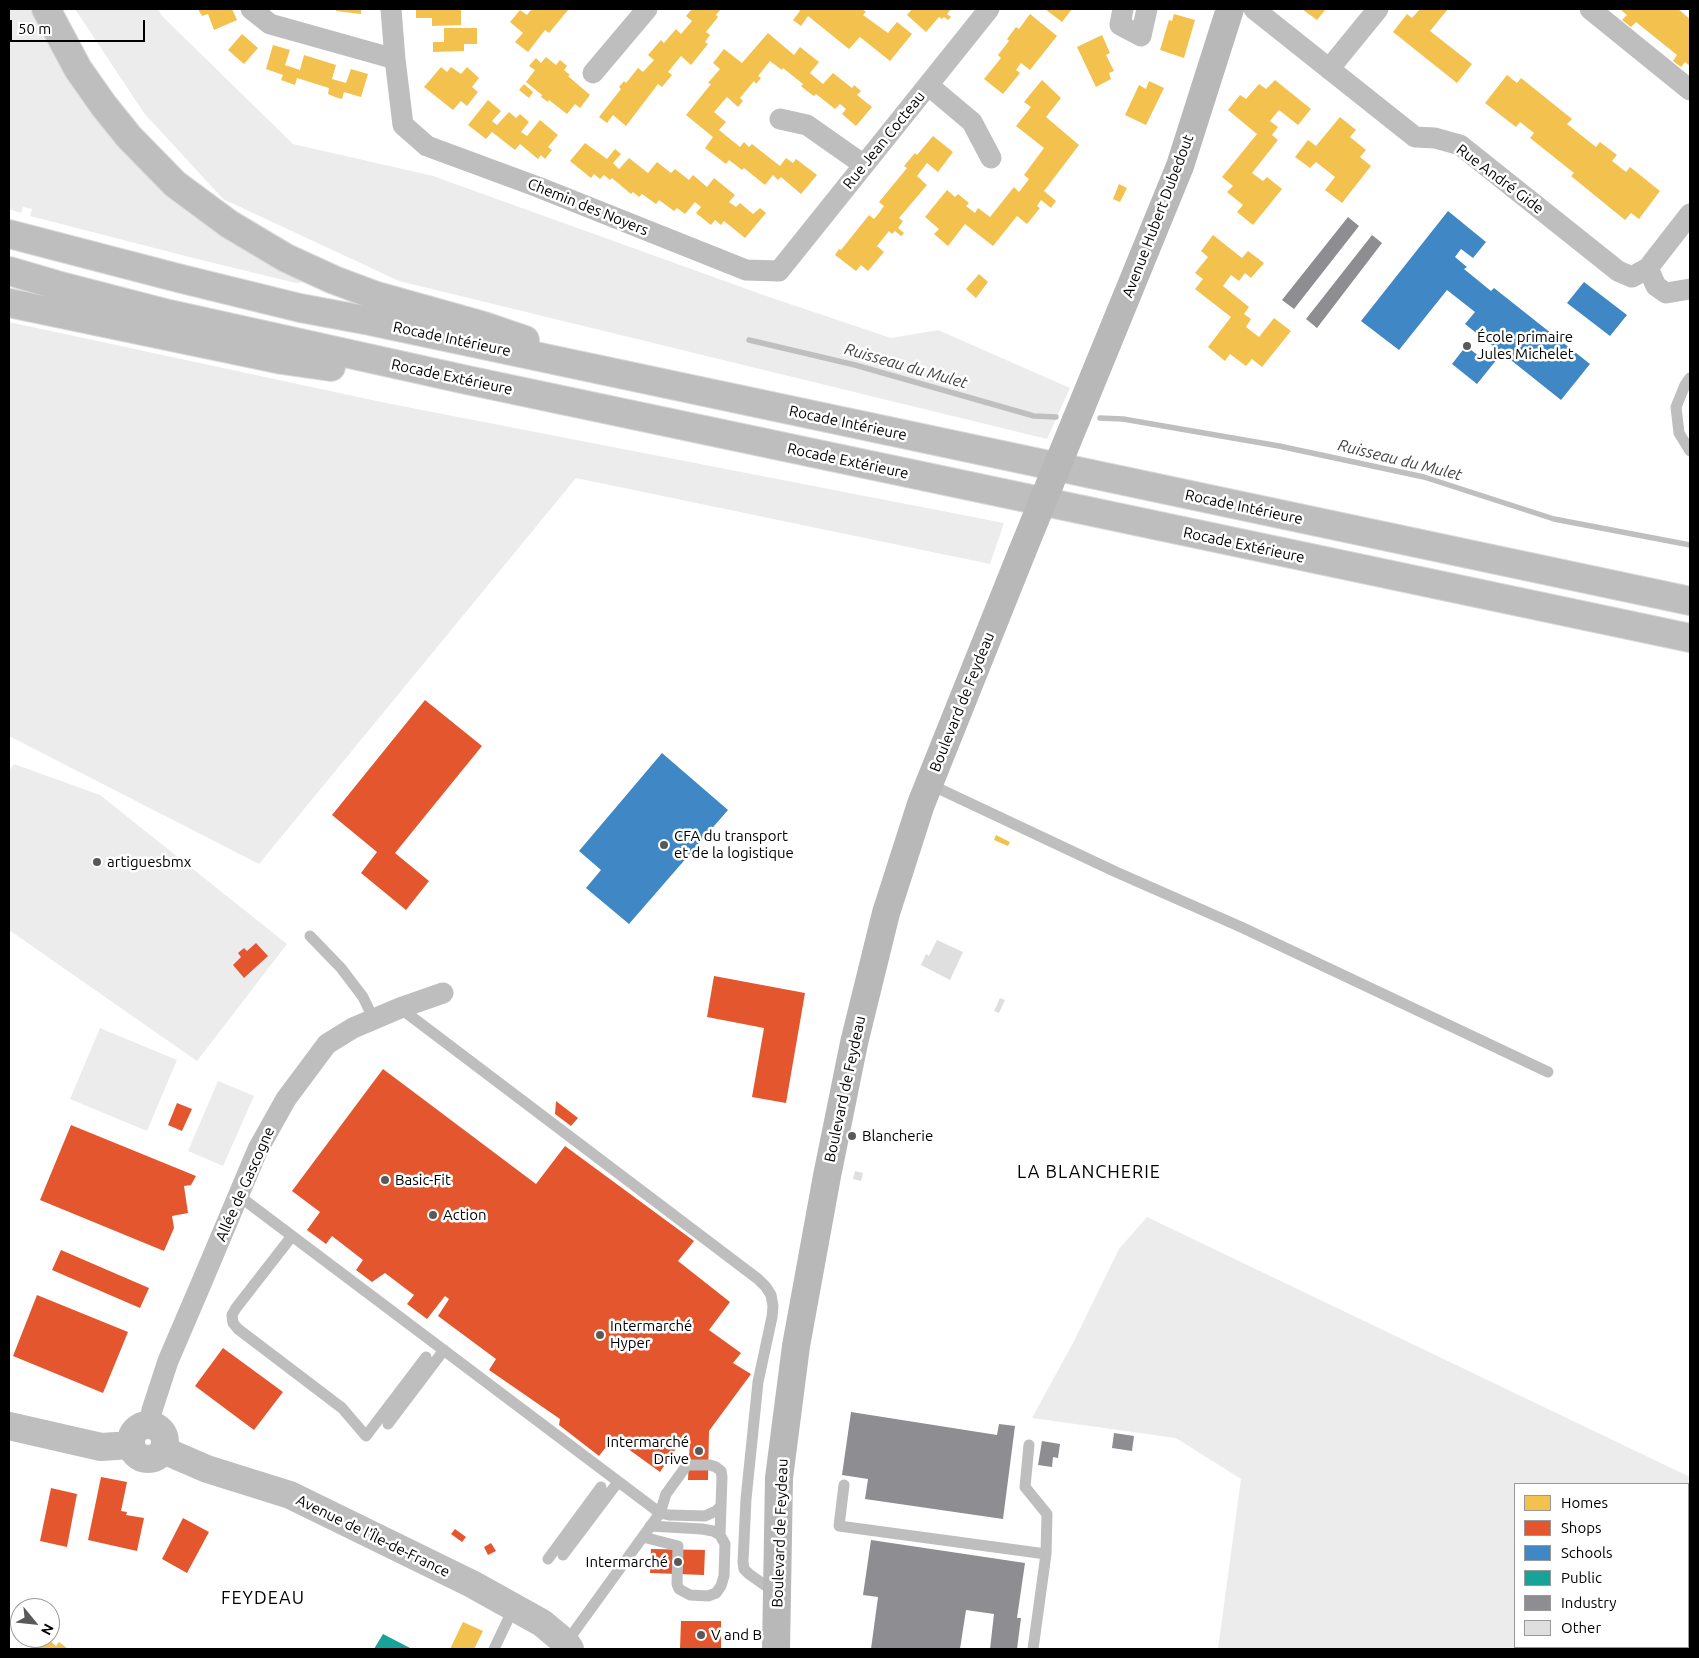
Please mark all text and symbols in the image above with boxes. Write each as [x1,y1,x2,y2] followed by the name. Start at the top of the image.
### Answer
[12,10,148,42] scale bar
[18,20,51,37] text: 50 m
[839,88,929,192] street label: Rue Jean Cocteau
[1119,132,1197,300] street label: Avenue Hubert Dubedout
[1453,140,1547,218] street label: Rue André Gide
[525,175,651,239] street label: Chemin des Noyers
[391,318,513,360] street label: Rocade Intérieure
[1477,328,1574,363] place label: École primaire Jules Michelet
[842,339,970,393] water label: Ruisseau du Mulet
[1461,340,1473,352] marker: École primaire Jules Michelet
[390,355,514,399] street label: Rocade Extérieure
[787,402,909,444] street label: Rocade Intérieure
[1336,435,1464,485] water label: Ruisseau du Mulet
[786,439,910,483] street label: Rocade Extérieure
[1183,486,1305,528] street label: Rocade Intérieure
[1182,523,1306,567] street label: Rocade Extérieure
[926,629,998,775] street label: Boulevard de Feydeau
[674,827,794,862] place label: CFA du transport et de la logistique
[658,839,670,851] marker: CFA du transport et de la logistique
[107,853,191,871] place label: artiguesbmx
[91,856,103,868] marker: artiguesbmx
[821,1014,869,1164] street label: Boulevard de Feydeau
[212,1124,278,1244] street label: Allée de Gascogne
[862,1127,933,1145] place label: Blancherie
[846,1130,858,1142] marker: Blancherie
[1015,1161,1163,1183] district label: LA BLANCHERIE
[395,1171,451,1189] place label: Basic-Fit
[379,1174,391,1186] marker: Basic-Fit
[443,1206,487,1224] place label: Action
[427,1209,439,1221] marker: Action
[610,1317,692,1352] place label: Intermarché Hyper
[594,1329,606,1341] marker: Intermarché Hyper
[607,1433,689,1468] place label: Intermarché Drive
[693,1445,705,1457] marker: Intermarché Drive
[768,1458,792,1608] street label: Boulevard de Feydeau
[1514,1483,1689,1648] legend
[293,1491,453,1581] street label: Avenue de l'Île-de-France
[1561,1494,1608,1511] text: Homes
[1561,1519,1602,1536] text: Shops
[1561,1544,1612,1561] text: Schools
[586,1553,668,1571] place label: Intermarché
[672,1556,684,1568] marker: Intermarché
[1561,1569,1602,1586] text: Public
[220,1587,306,1609] district label: FEYDEAU
[1561,1594,1616,1611] text: Industry
[10,1598,60,1648] north arrow
[1561,1619,1601,1636] text: Other
[38,1621,57,1638] text: N
[711,1626,762,1644] place label: V and B
[695,1629,707,1641] marker: V and B

